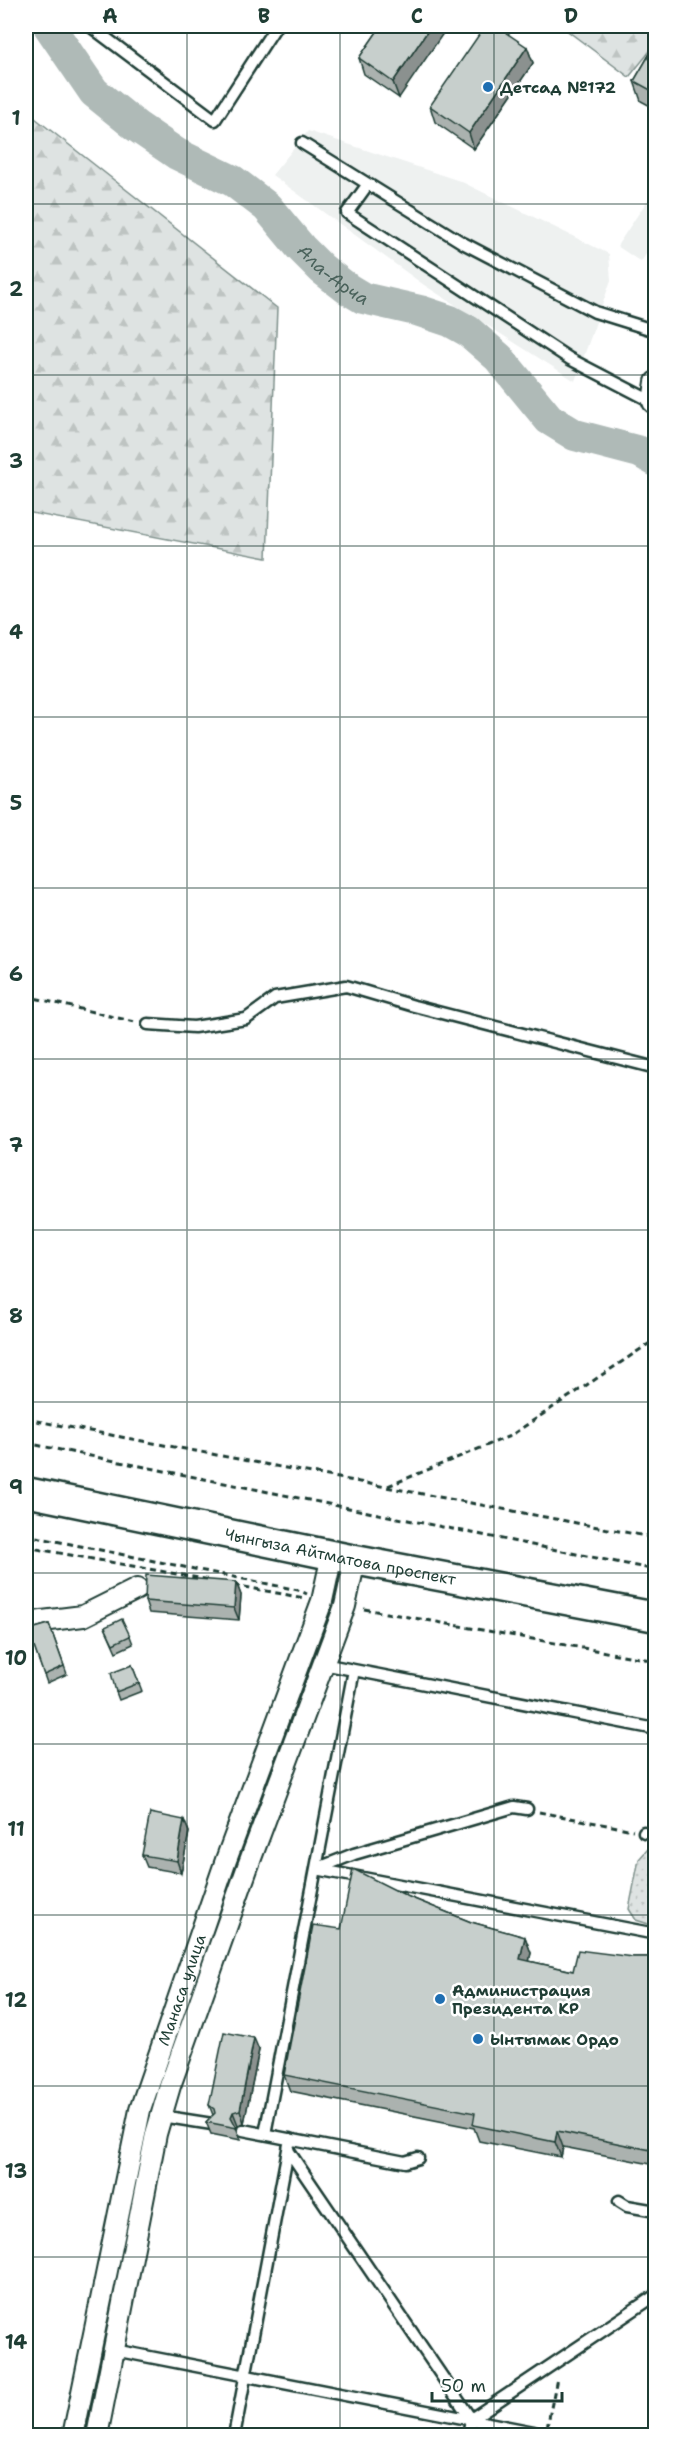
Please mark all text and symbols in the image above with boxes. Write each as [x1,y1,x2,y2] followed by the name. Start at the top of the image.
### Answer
[102,3,118,29] text: A
[258,3,270,29] text: B
[411,3,423,29] text: C
[564,3,578,29] text: D
[500,77,616,98] place label: Детсад №172
[481,80,495,94] marker: Детсад №172
[11,105,21,131] text: 1
[292,239,373,311] water label: Ала-Арча
[9,276,23,302] text: 2
[9,448,23,474] text: 3
[9,619,23,645] text: 4
[10,790,22,816] text: 5
[9,961,23,987] text: 6
[9,1132,23,1158] text: 7
[9,1303,23,1329] text: 8
[9,1474,23,1500] text: 9
[223,1523,459,1590] street label: Чынгыза Айтматова проспект
[5,1645,27,1671] text: 10
[7,1816,25,1842] text: 11
[153,1931,211,2048] street label: Манаса улица
[452,1980,591,2019] place label: Администрация Президента КР
[5,1987,27,2013] text: 12
[433,1992,447,2006] marker: Администрация Президента КР
[490,2029,619,2050] place label: Ынтымак Ордо
[471,2032,485,2046] marker: Ынтымак Ордо
[5,2158,27,2184] text: 13
[5,2329,27,2355] text: 14
[432,2365,562,2403] scale bar
[441,2374,486,2398] text: 50 m

